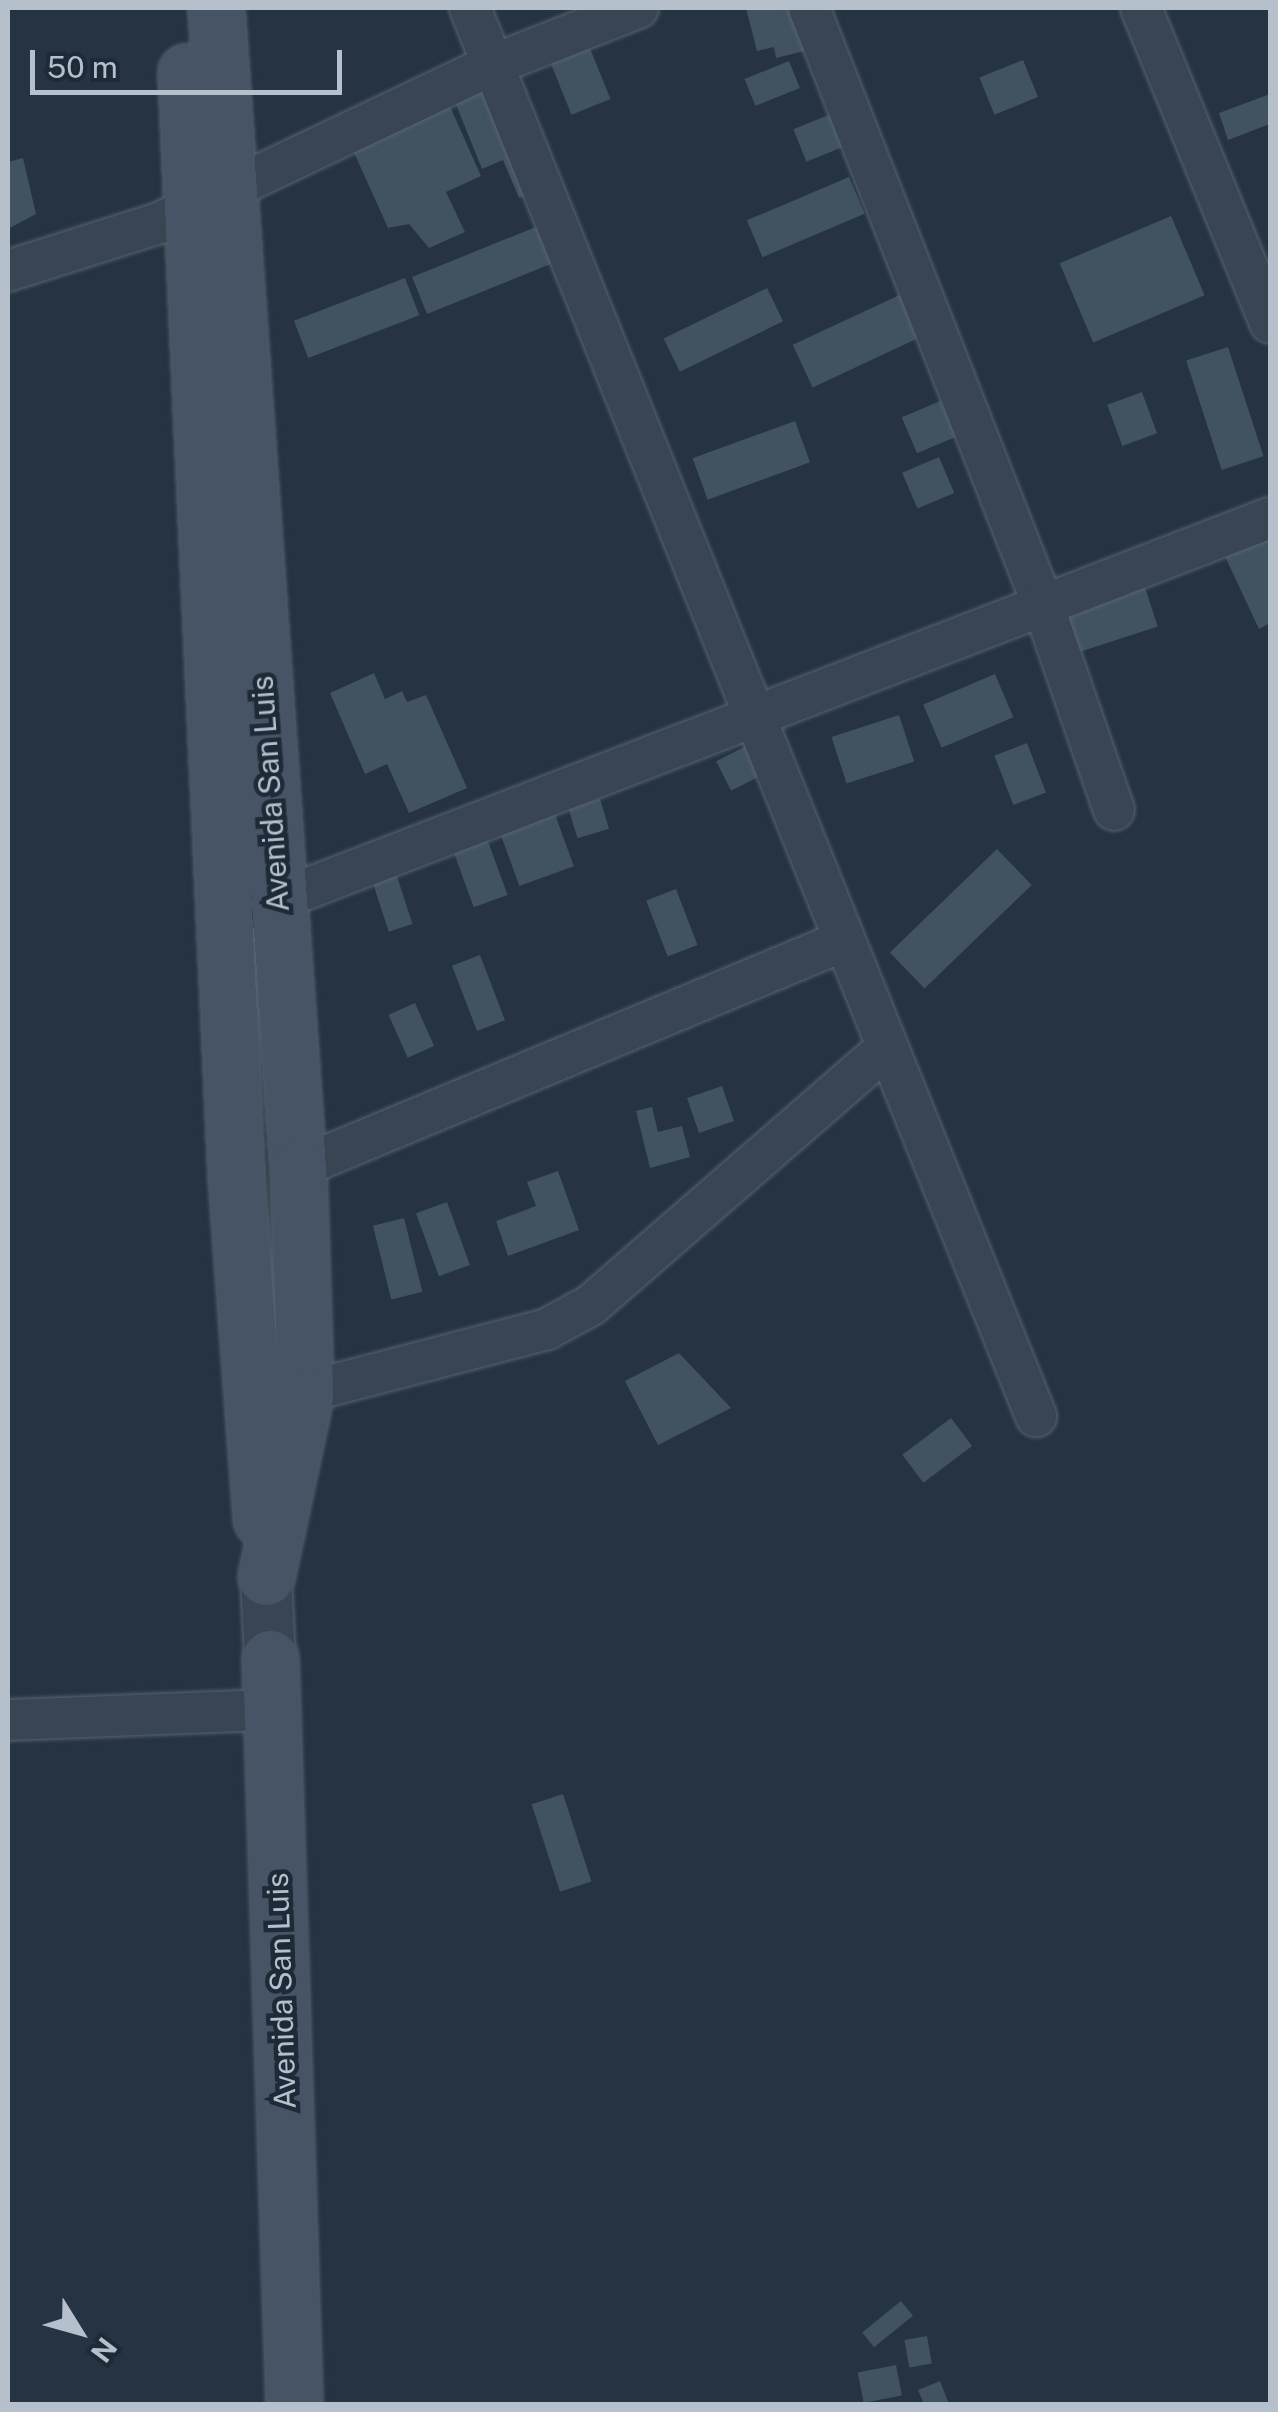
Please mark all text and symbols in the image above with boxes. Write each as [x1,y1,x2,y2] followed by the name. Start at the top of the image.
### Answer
[35,30,348,92] scale bar
[47,49,118,85] text: 50 m
[244,675,296,913] street label: Avenida San Luis
[259,1872,303,2110] street label: Avenida San Luis
[30,2282,130,2382] north arrow
[85,2332,124,2369] text: N

